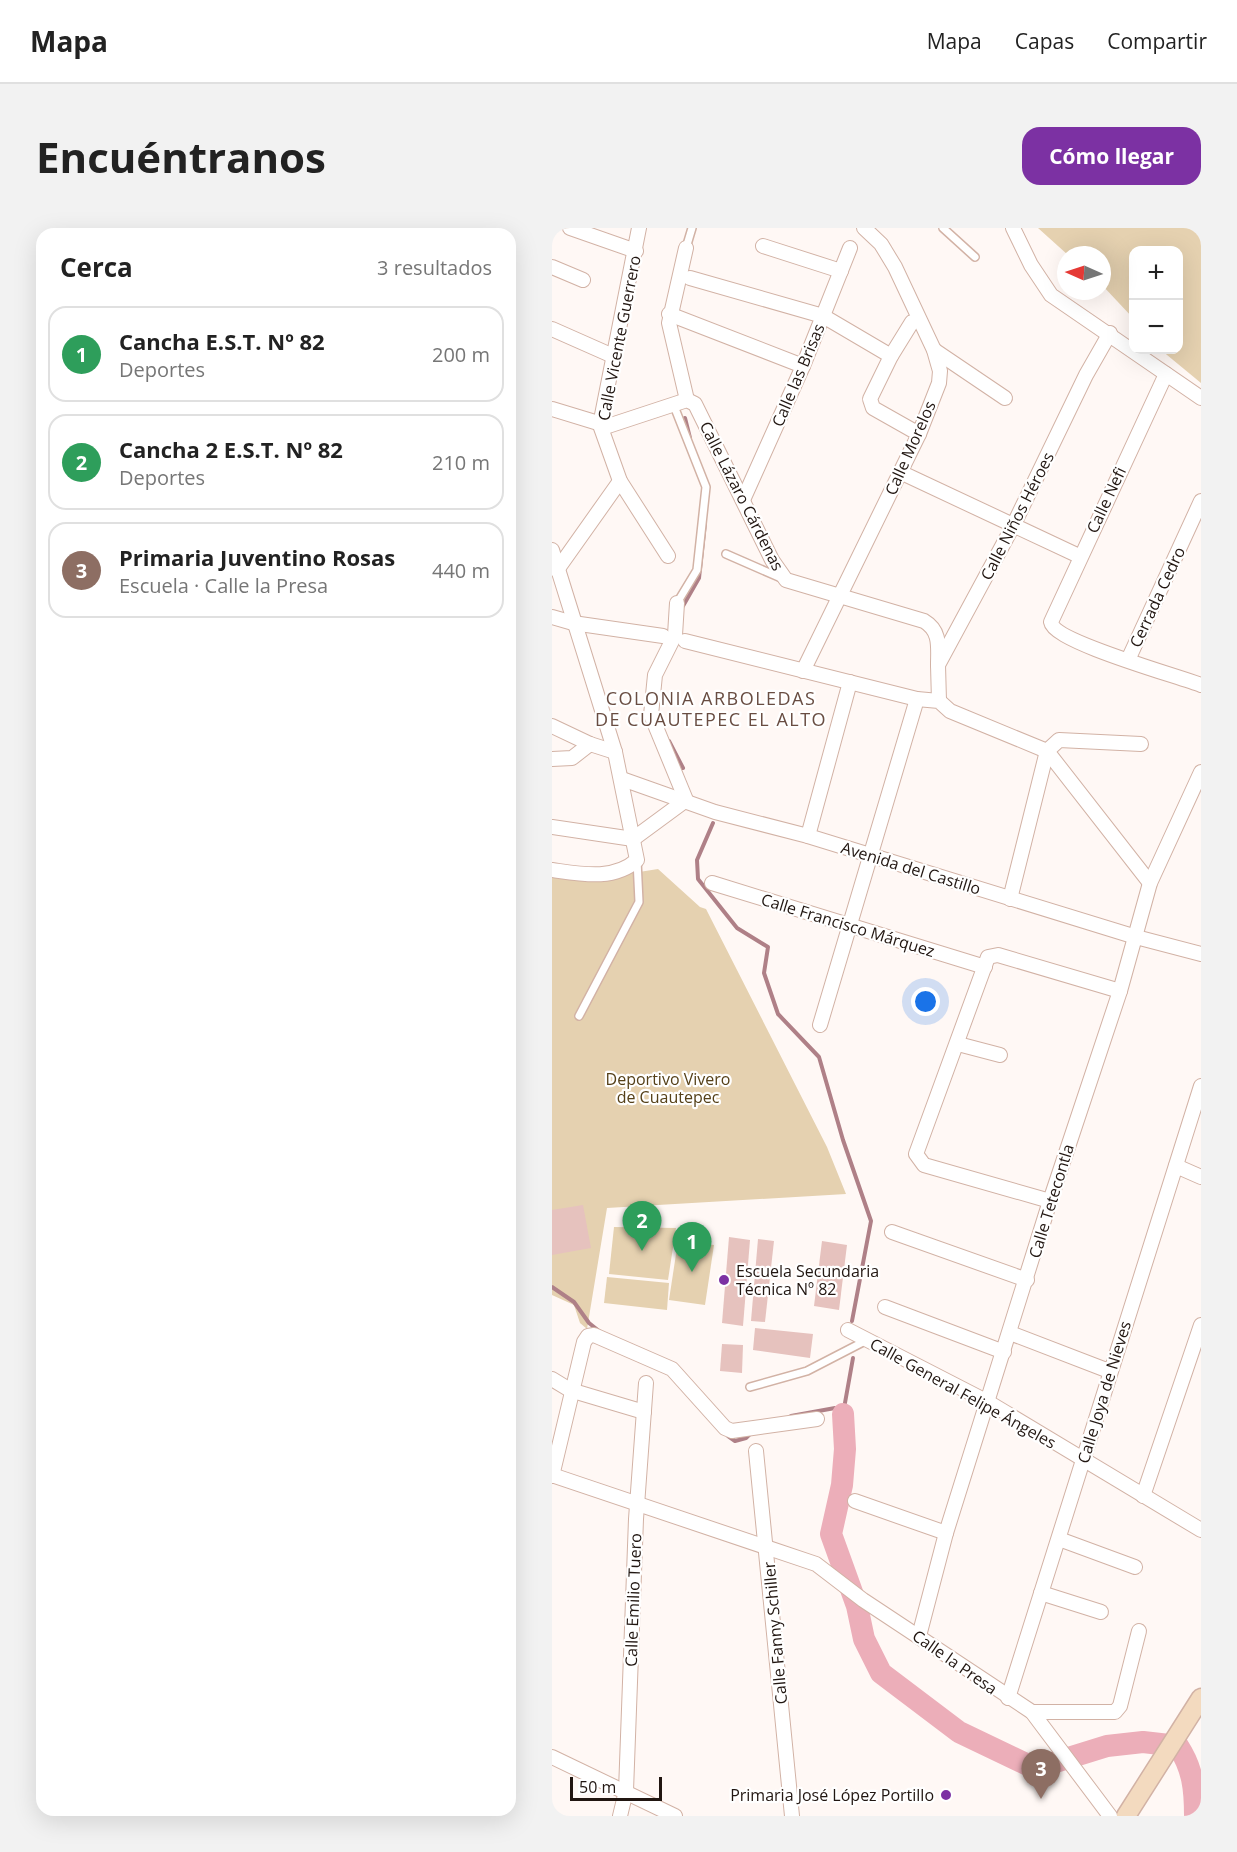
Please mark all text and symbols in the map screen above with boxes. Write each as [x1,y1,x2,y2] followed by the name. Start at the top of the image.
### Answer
[30,22,108,60] text: Mapa
[927,27,982,55] text: Mapa
[1015,27,1074,55] text: Capas
[1107,27,1207,55] text: Compartir
[1022,127,1201,185] button: Cómo llegar
[36,128,326,185] text: Encuéntranos
[1057,246,1111,300] north arrow
[1129,246,1183,354] map controls
[1129,246,1183,300] button: +
[60,249,133,285] text: Cerca
[377,254,492,281] text: 3 resultados
[592,254,646,422] street label: Calle Vicente Guerrero
[1129,300,1183,354] button: −
[766,320,830,430] street label: Calle las Brisas
[119,326,325,356] text: Cancha E.S.T. Nº 82
[76,341,87,368] text: 1
[432,341,490,368] text: 200 m
[119,356,205,383] text: Deportes
[879,397,941,499] street label: Calle Morelos
[695,418,789,574] street label: Calle Lázaro Cárdenas
[119,434,343,464] text: Cancha 2 E.S.T. Nº 82
[975,448,1059,584] street label: Calle Niños Héroes
[76,449,87,476] text: 2
[432,449,490,476] text: 210 m
[1081,463,1131,537] street label: Calle Nefi
[119,464,205,491] text: Deportes
[119,542,395,572] text: Primaria Juventino Rosas
[1124,543,1190,651] street label: Cerrada Cedro
[76,557,87,584] text: 3
[432,557,490,584] text: 440 m
[119,572,328,599] text: Escuela · Calle la Presa
[595,686,827,731] district label: COLONIA ARBOLEDAS DE CUAUTEPEC EL ALTO
[839,836,983,900] street label: Avenida del Castillo
[759,888,937,962] street label: Calle Francisco Márquez
[911,987,940,1016] your location
[606,1068,730,1108] park label: Deportivo Vivero de Cuautepec
[1023,1141,1079,1261] street label: Calle Tetecontla
[622,1202,662,1251] pin: 2
[672,1222,712,1272] pin: 1
[736,1260,879,1300] place label: Escuela Secundaria Técnica Nº 82
[717,1273,731,1287] marker: Escuela Secundaria Técnica Nº 82
[1072,1318,1136,1466] street label: Calle Joya de Nieves
[866,1333,1060,1453] street label: Calle General Felipe Ángeles
[620,1533,646,1667] street label: Calle Emilio Tuero
[758,1560,792,1705] street label: Calle Fanny Schiller
[908,1625,1002,1699] street label: Calle la Presa
[1022,1750,1060,1799] pin: 3
[570,1774,662,1802] scale bar
[579,1776,616,1798] text: 50 m
[730,1784,934,1806] place label: Primaria José López Portillo
[939,1788,953,1802] marker: Primaria José López Portillo

